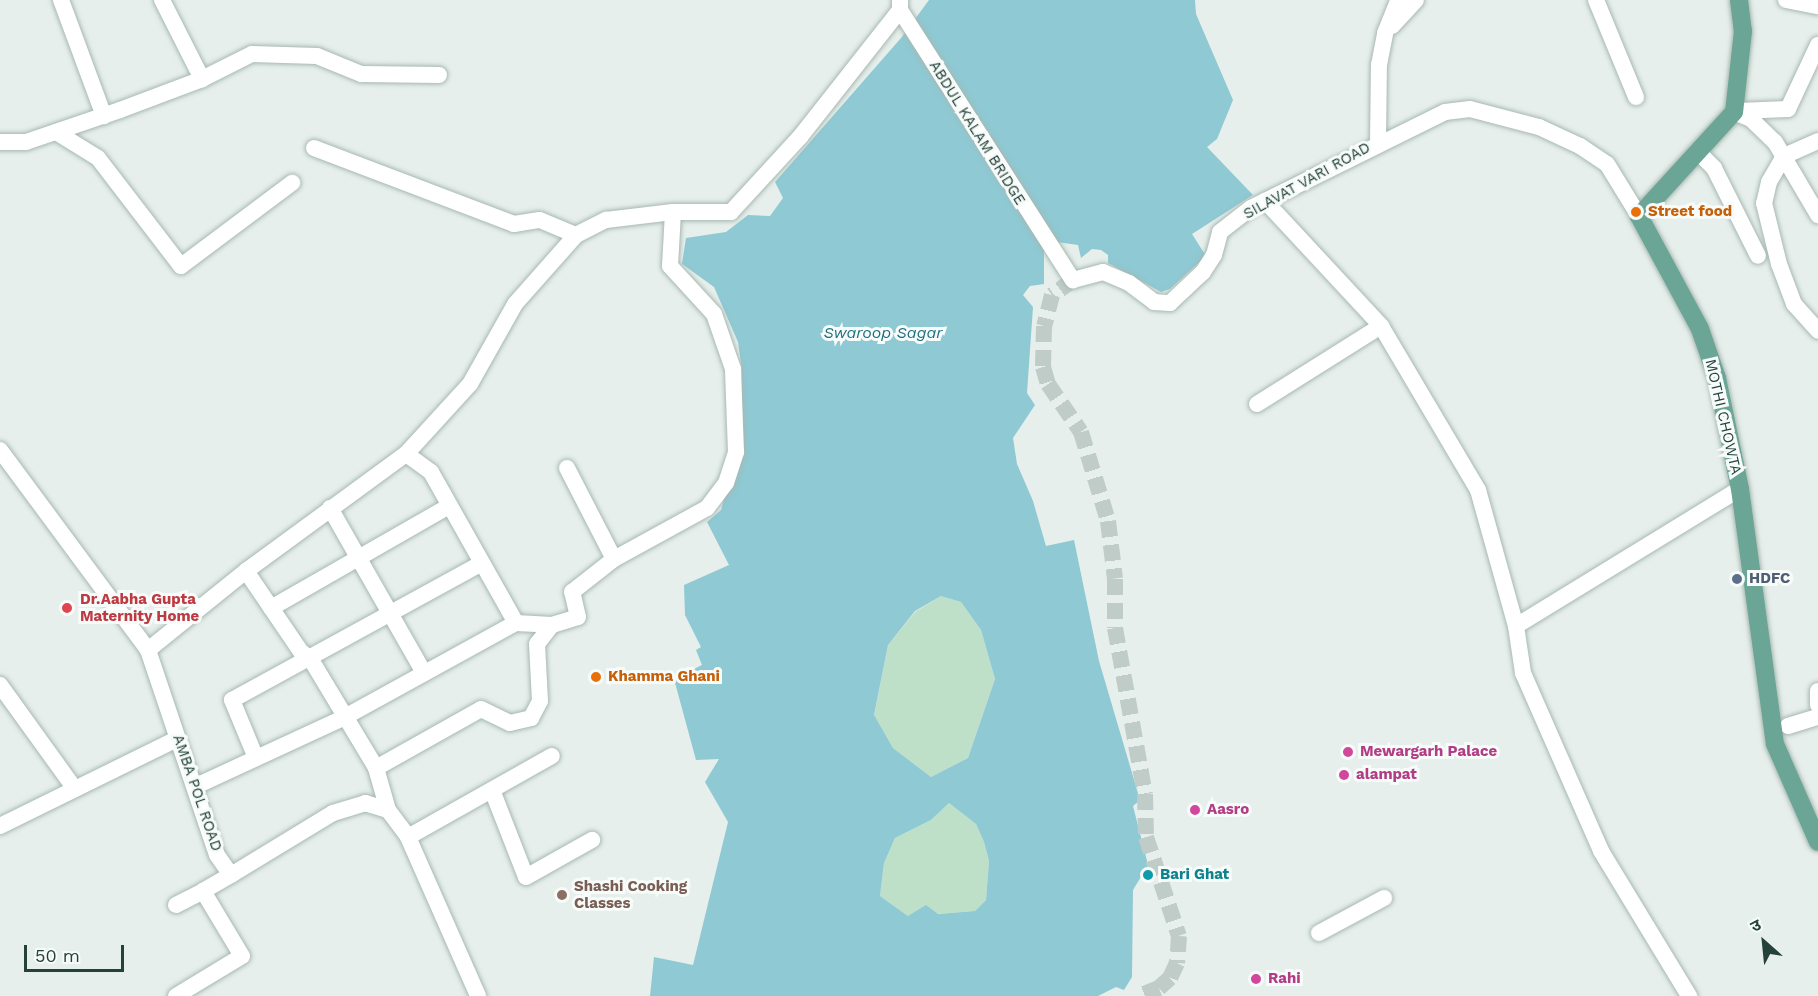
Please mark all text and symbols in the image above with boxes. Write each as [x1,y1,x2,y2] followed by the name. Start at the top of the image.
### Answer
[925,57,1029,209] street label: ABDUL KALAM BRIDGE
[1240,138,1374,224] street label: SILAVAT VARI ROAD
[1648,203,1732,221] place label: Street food
[1629,205,1643,219] marker: Street food
[823,323,943,343] water label: Swaroop Sagar
[1701,358,1745,476] street label: MOTHI CHOWTA
[1749,570,1790,588] place label: HDFC
[1730,572,1744,586] marker: HDFC
[80,590,200,625] place label: Dr.Aabha Gupta Maternity Home
[58,599,76,617] marker: Dr.Aabha Gupta Maternity Home
[608,668,720,686] place label: Khamma Ghani
[589,670,603,684] marker: Khamma Ghani
[168,732,226,854] street label: AMBA POL ROAD
[1360,743,1497,761] place label: Mewargarh Palace
[1341,745,1355,759] marker: Mewargarh Palace
[1356,766,1417,784] place label: alampat
[1337,768,1351,782] marker: alampat
[1207,801,1249,819] place label: Aasro
[1188,803,1202,817] marker: Aasro
[1160,866,1229,884] place label: Bari Ghat
[1141,868,1155,882] marker: Bari Ghat
[574,877,687,912] place label: Shashi Cooking Classes
[555,888,569,902] marker: Shashi Cooking Classes
[1734,912,1794,972] north arrow
[1747,915,1764,936] text: उ
[27,933,128,971] scale bar
[35,945,80,966] text: 50 m
[1268,970,1301,988] place label: Rahi
[1249,972,1263,986] marker: Rahi

